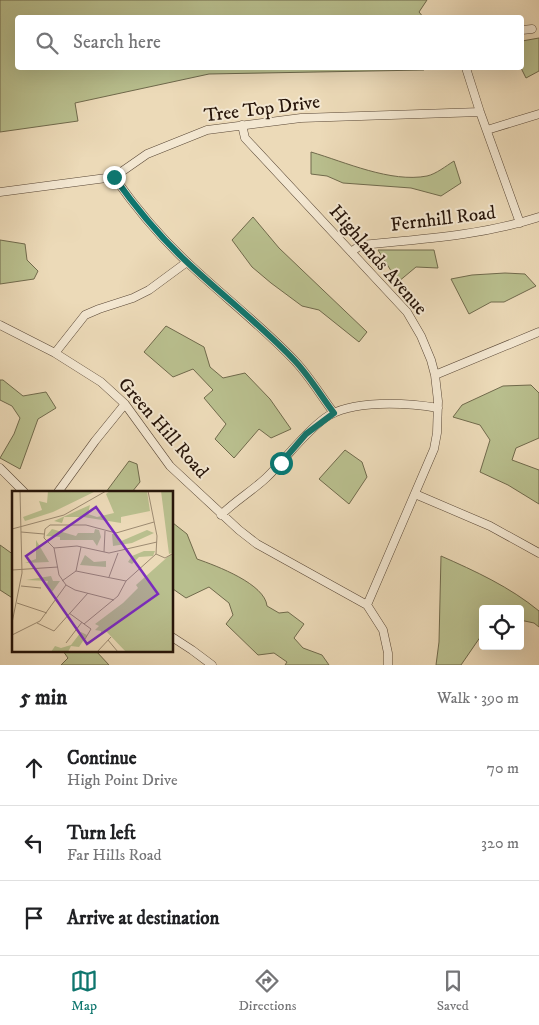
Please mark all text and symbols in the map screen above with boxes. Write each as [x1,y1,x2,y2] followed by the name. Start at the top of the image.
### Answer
[15,15,524,70] search box
[33,29,61,57] icon: search
[73,31,161,54] text: Search here
[203,90,322,128] street label: Tree Top Drive
[103,166,126,189] route end
[324,200,432,320] street label: Highlands Avenue
[389,201,497,237] street label: Fernhill Road
[113,373,213,483] street label: Green Hill Road
[270,452,293,475] route start
[12,491,174,652] inset map
[479,605,524,650] map controls
[479,605,524,650] button: locate
[20,685,67,711] text: 5 min
[437,688,519,708] text: Walk · 390 m
[67,747,137,770] text: Continue
[20,754,48,782] icon: ahead
[487,758,519,778] text: 70 m
[67,770,178,790] text: High Point Drive
[67,822,136,845] text: Turn left
[20,829,48,857] icon: left
[481,833,519,853] text: 320 m
[67,845,162,865] text: Far Hills Road
[20,904,48,932] icon: arrive
[67,907,219,930] text: Arrive at destination
[70,967,98,1015] tab: Map
[238,967,296,1015] tab: Directions
[437,967,469,1015] tab: Saved

